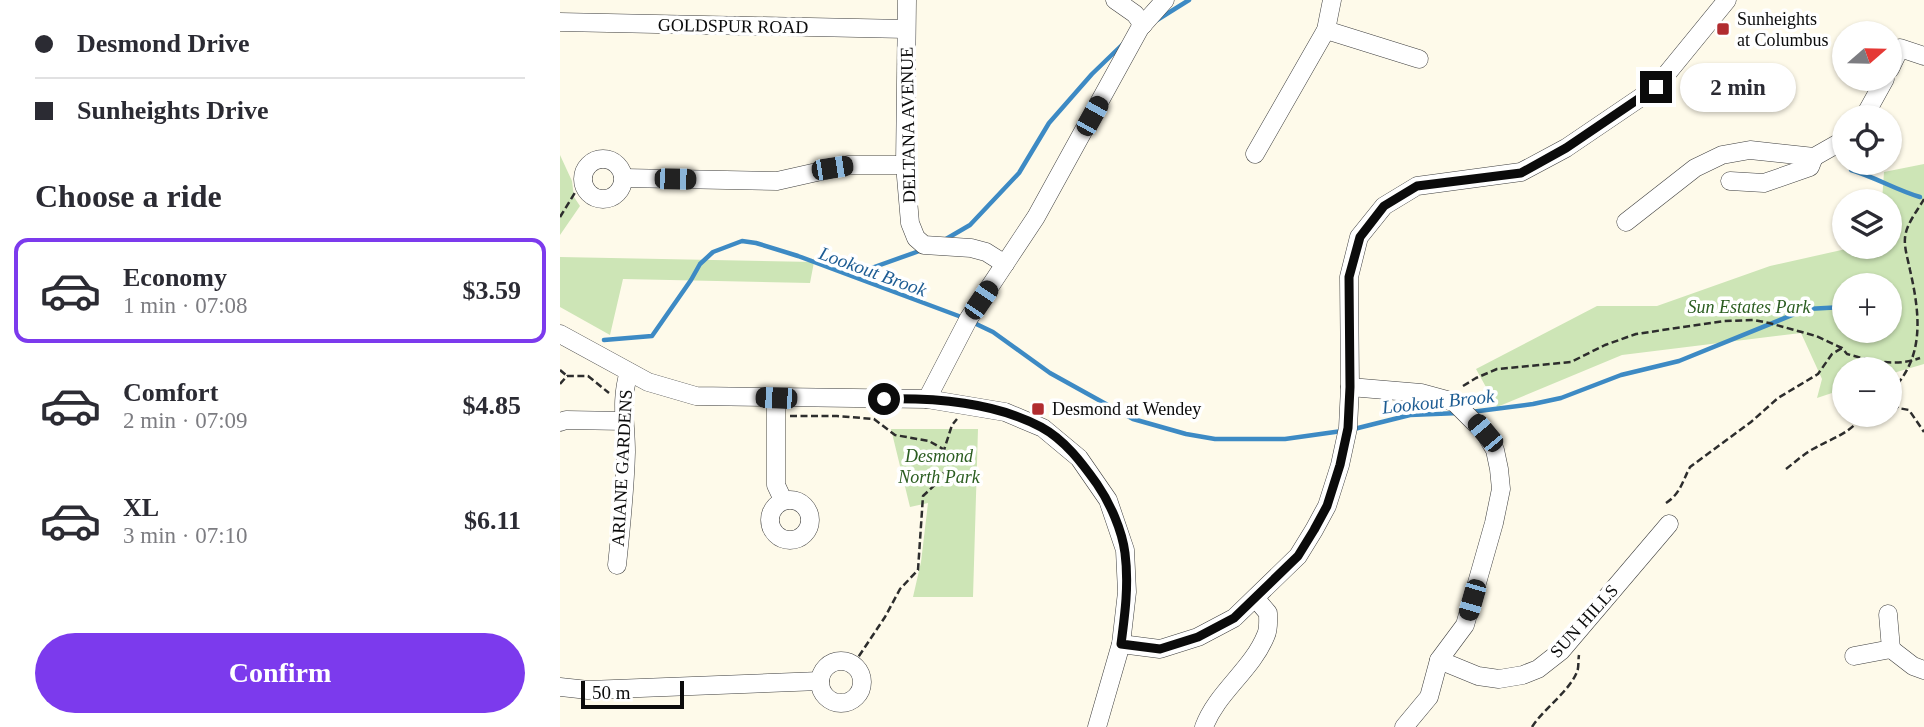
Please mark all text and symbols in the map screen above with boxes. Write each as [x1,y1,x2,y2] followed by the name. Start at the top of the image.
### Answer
[1737,9,1829,50] place label: Sunheights at Columbus
[658,15,808,37] street label: GOLDSPUR ROAD
[1715,21,1731,37] marker: Sunheights at Columbus
[1832,21,1902,91] north arrow
[1832,21,1902,427] map controls
[77,29,250,58] text: Desmond Drive
[897,47,919,203] street label: DELTANA AVENUE
[1680,62,1796,112] callout: 2 min
[1640,71,1672,103] route end
[1710,75,1766,100] text: 2 min
[1073,93,1112,139] car
[77,96,268,125] text: Sunheights Drive
[1832,105,1902,175] button: locate
[810,154,855,182] car
[654,168,697,190] car
[35,178,222,214] text: Choose a ride
[1832,189,1902,259] button: layers
[815,242,930,301] water label: Lookout Brook
[39,259,102,322] icon: car
[123,263,227,292] text: Economy
[1832,273,1902,343] button: +
[463,276,521,305] text: $3.59
[961,277,1002,323] car
[123,293,248,318] text: 1 min · 07:08
[1688,297,1811,317] park label: Sun Estates Park
[1832,357,1902,427] button: −
[39,374,102,437] icon: car
[123,378,218,407] text: Comfort
[868,383,900,415] route start
[1380,385,1496,418] water label: Lookout Brook
[755,387,798,409] car
[608,389,636,547] street label: ARIANE GARDENS
[463,391,521,420] text: $4.85
[1052,399,1201,419] place label: Desmond at Wendey
[1030,401,1046,417] marker: Desmond at Wendey
[123,408,248,433] text: 2 min · 07:09
[1464,410,1507,456] car
[897,446,981,487] park label: Desmond North Park
[39,489,102,552] icon: car
[123,493,159,522] text: XL
[464,506,521,535] text: $6.11
[123,523,248,548] text: 3 min · 07:10
[1457,577,1488,623] car
[1546,580,1622,662] street label: SUN HILLS
[35,633,525,713] button: Confirm
[581,678,684,710] scale bar
[592,682,631,703] text: 50 m

